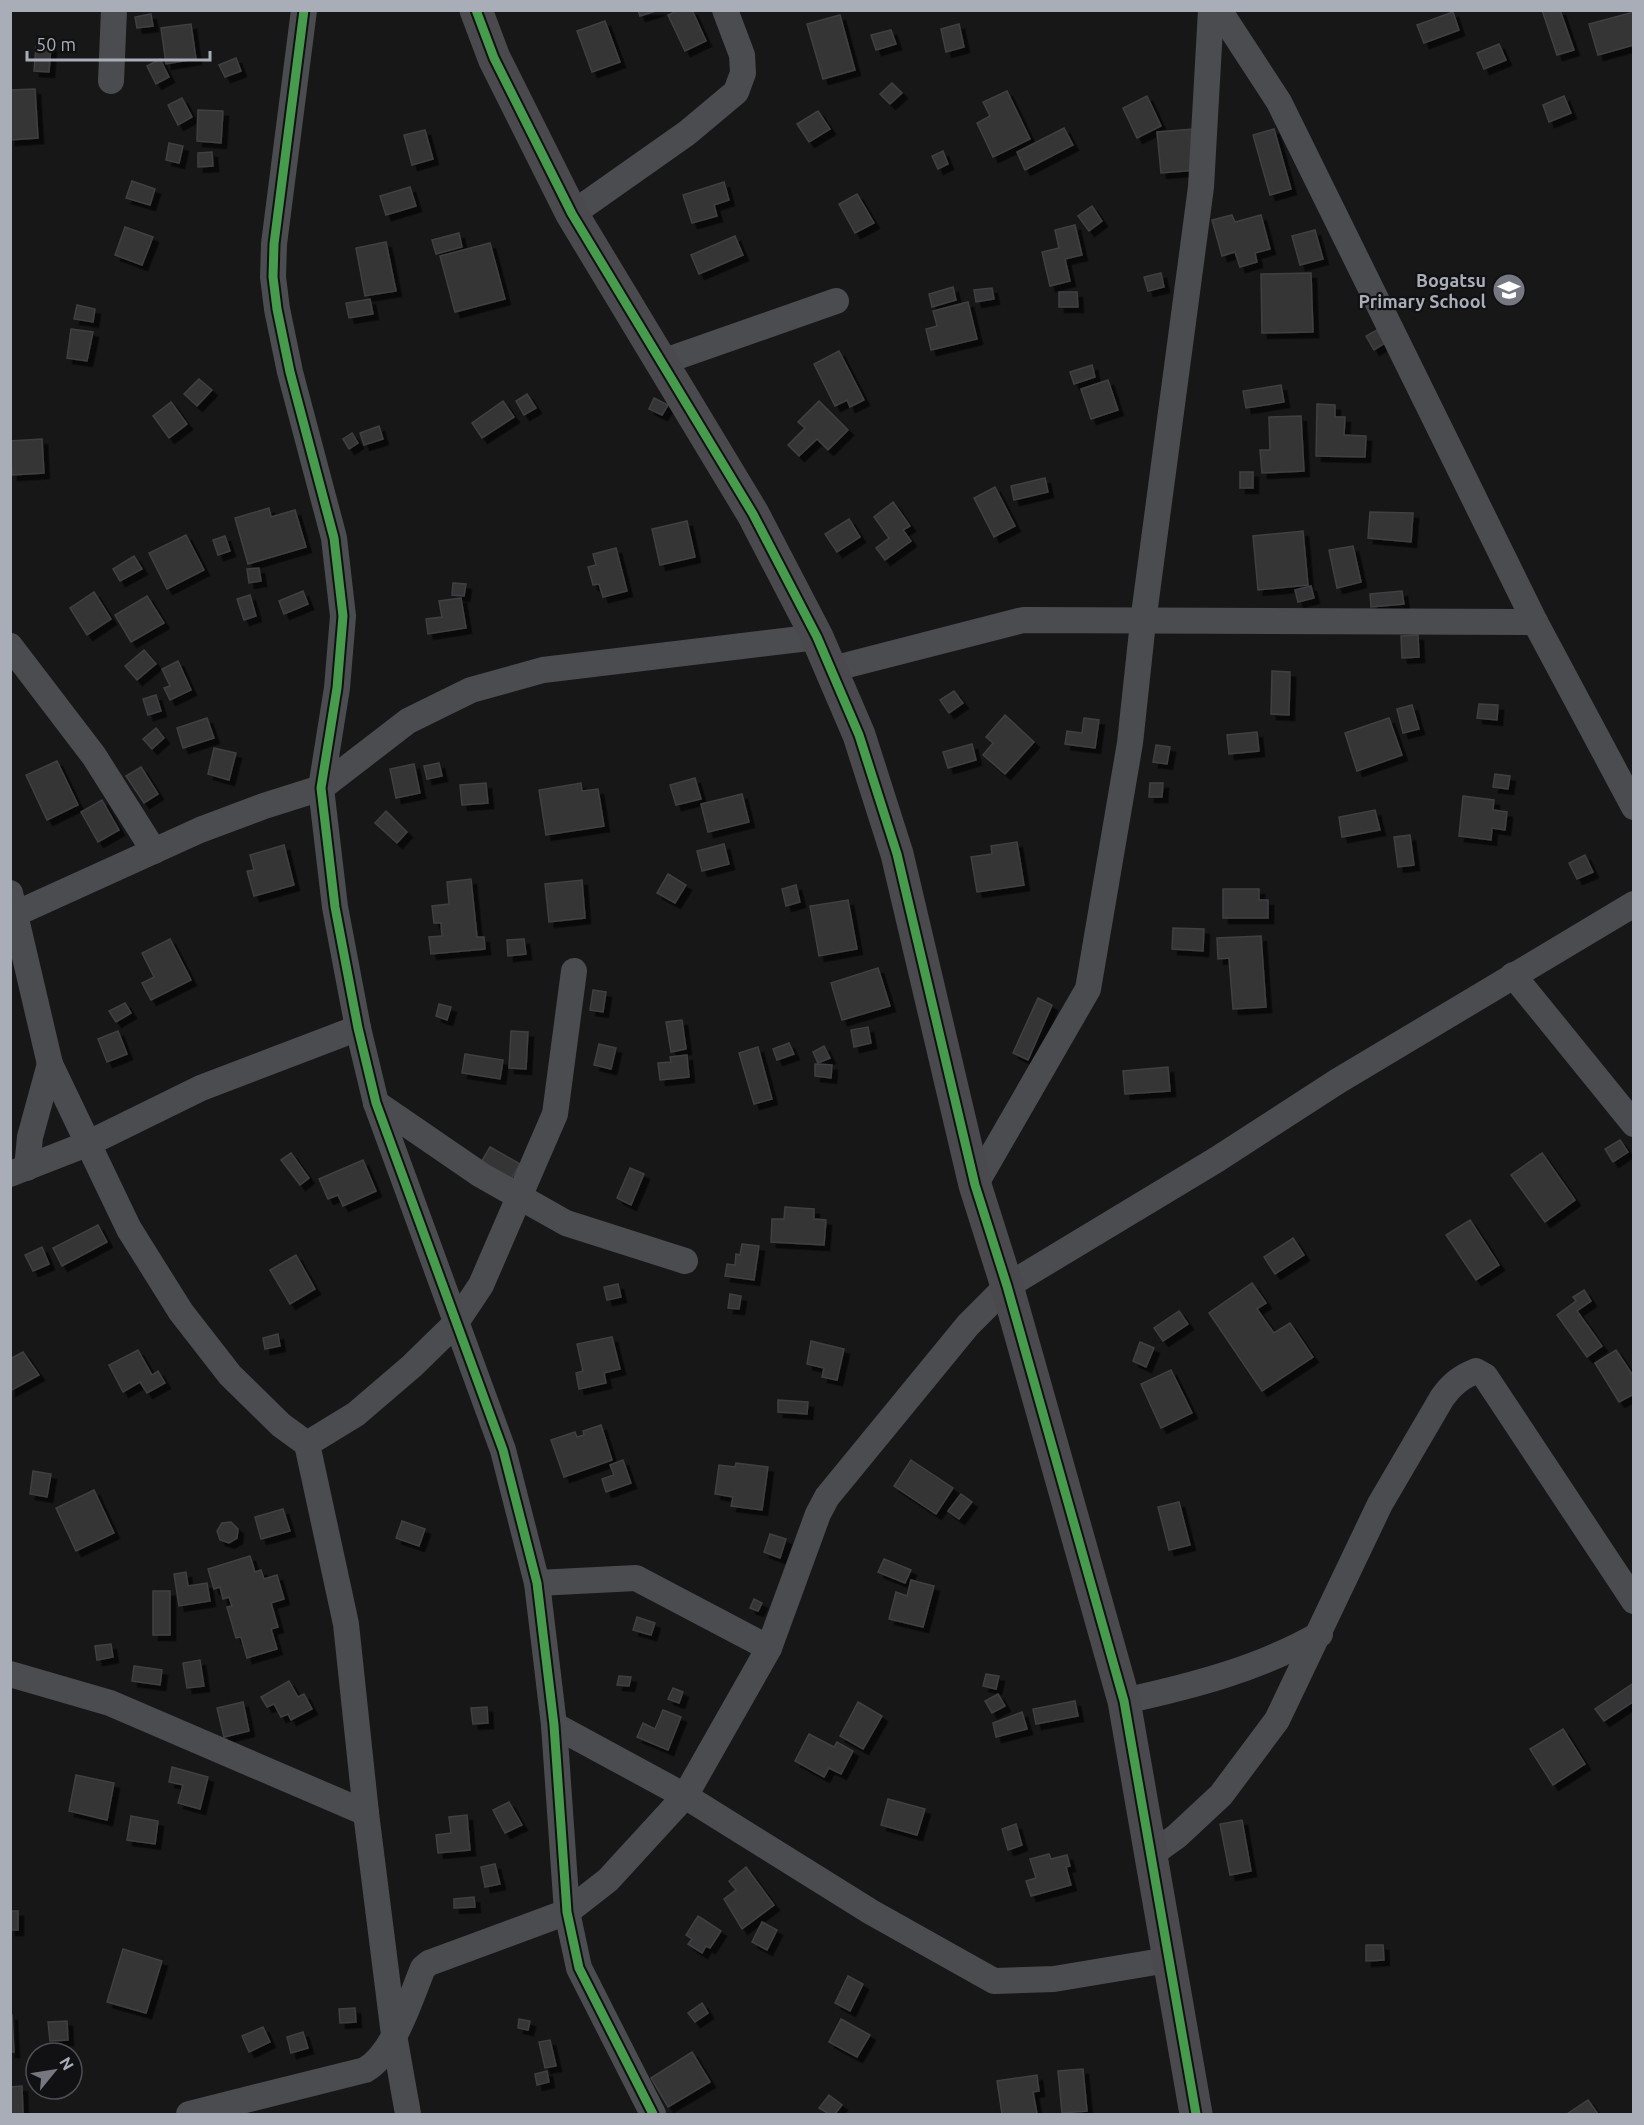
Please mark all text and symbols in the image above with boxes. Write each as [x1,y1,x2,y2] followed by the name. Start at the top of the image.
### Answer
[27,24,210,62] scale bar
[36,34,76,54] text: 50 m
[1358,270,1487,311] place label: Bogatsu Primary School
[1491,272,1527,308] school or university icon: Bogatsu Primary School
[24,2041,84,2101] north arrow
[56,2054,78,2073] text: N

